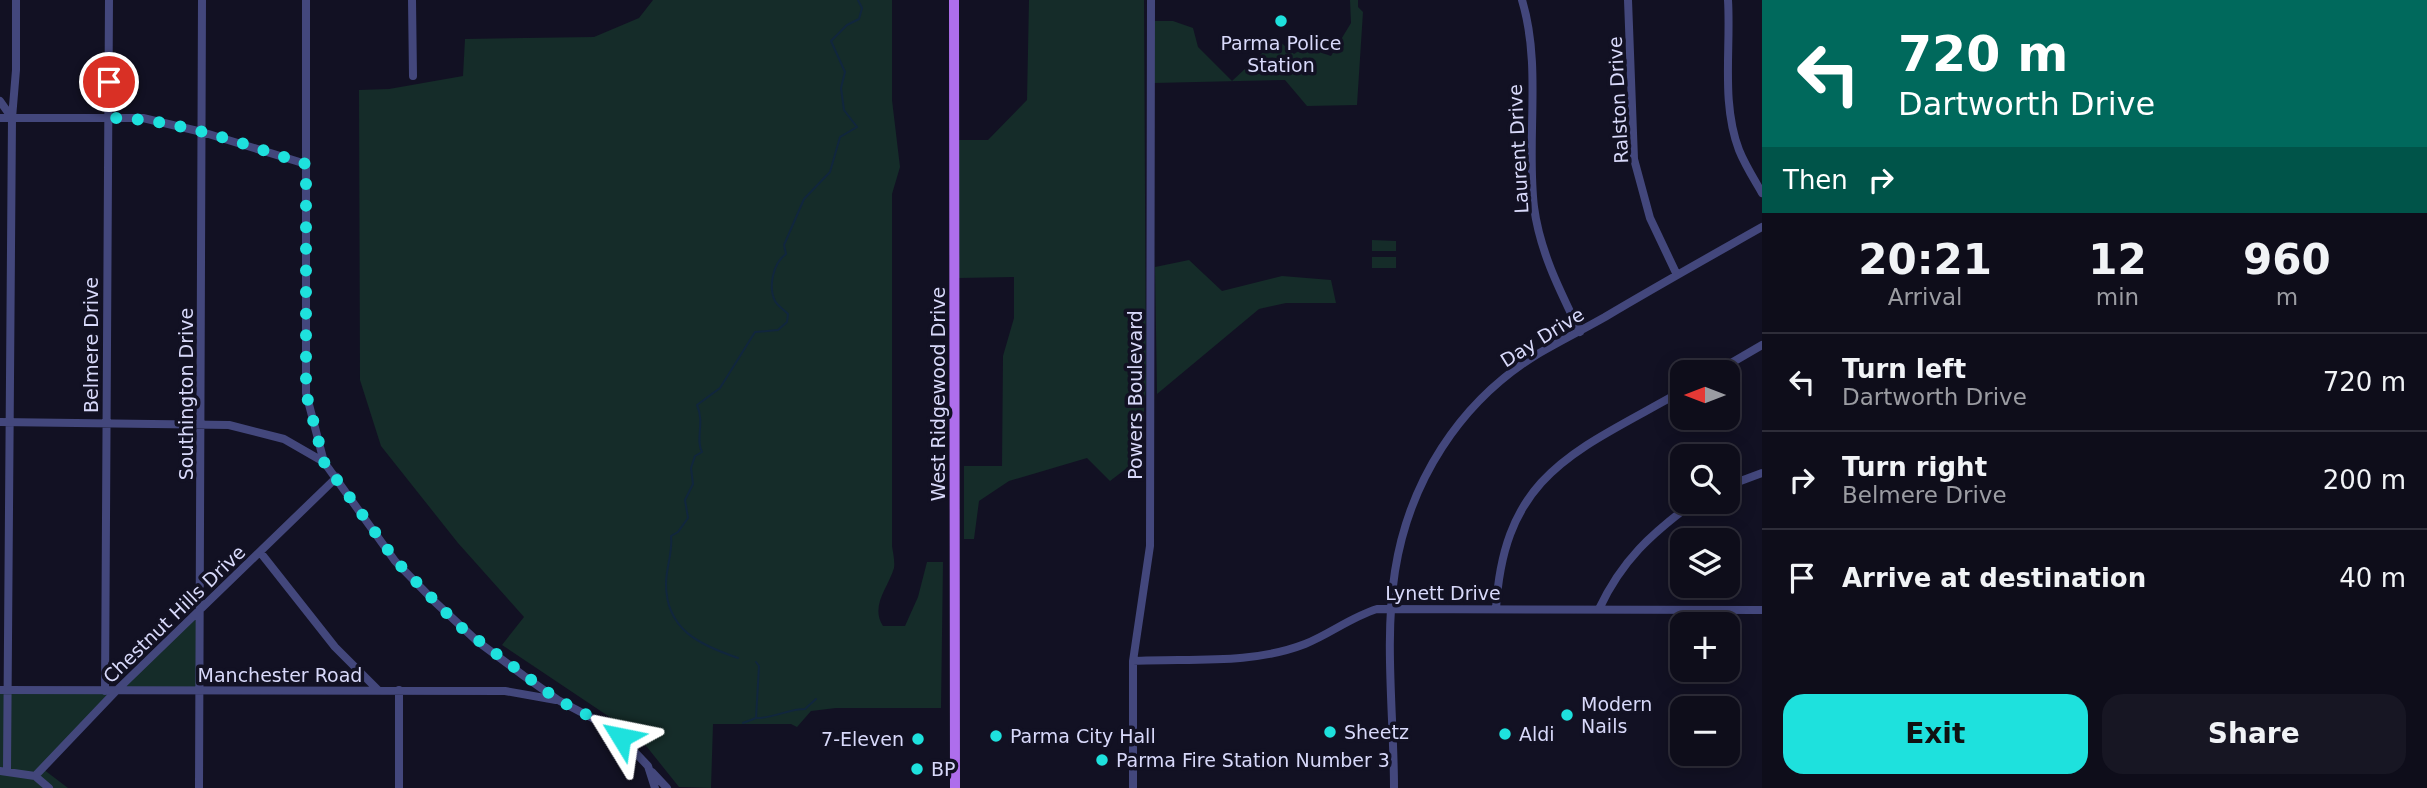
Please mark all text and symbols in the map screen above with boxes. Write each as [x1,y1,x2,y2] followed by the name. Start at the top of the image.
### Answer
[1273,13,1289,29] marker: Parma Police Station
[1898,26,2068,83] text: 720 m
[1783,28,1874,119] icon: left
[1220,32,1342,76] place label: Parma Police Station
[1604,36,1632,164] street label: Ralston Drive
[79,52,139,112] pin
[90,63,128,101] icon: arrive
[1504,84,1532,214] street label: Laurent Drive
[1898,85,2155,123] text: Dartworth Drive
[1862,161,1900,199] icon: right
[1783,165,1848,195] text: Then
[1858,235,1992,284] text: 20:21
[2088,235,2147,284] text: 12
[2243,235,2331,284] text: 960
[80,277,102,413] street label: Belmere Drive
[1888,284,1963,310] text: Arrival
[2096,284,2139,310] text: min
[2276,284,2298,310] text: m
[927,287,949,501] street label: West Ridgewood Drive
[1496,303,1588,371] street label: Day Drive
[175,308,197,480] street label: Southington Drive
[1124,310,1146,480] street label: Powers Boulevard
[1842,354,1966,384] text: Turn left
[1670,360,1740,430] north arrow
[1670,360,1740,766] map controls
[1783,363,1821,401] icon: left
[2323,367,2406,397] text: 720 m
[1842,384,2027,410] text: Dartworth Drive
[1670,444,1740,514] button: search
[1842,452,1987,482] text: Turn right
[1783,461,1821,499] icon: right
[2323,465,2406,495] text: 200 m
[1842,482,2007,508] text: Belmere Drive
[1670,528,1740,598] button: layers
[99,541,249,687] street label: Chestnut Hills Drive
[1783,559,1821,597] icon: arrive
[1842,563,2146,593] text: Arrive at destination
[2339,563,2406,593] text: 40 m
[1385,582,1501,604] street label: Lynett Drive
[1670,612,1740,682] button: +
[198,664,362,686] street label: Manchester Road
[1581,693,1652,737] place label: Modern Nails
[1783,694,2088,774] button: Exit
[2102,694,2406,774] button: Share
[1670,696,1740,766] button: −
[584,700,658,774] position arrow
[1559,707,1575,723] marker: Modern Nails
[1344,721,1409,743] place label: Sheetz
[1519,723,1555,745] place label: Aldi
[1322,724,1338,740] marker: Sheetz
[1010,725,1156,747] place label: Parma City Hall
[1497,726,1513,742] marker: Aldi
[821,728,904,750] place label: 7-Eleven
[988,728,1004,744] marker: Parma City Hall
[910,731,926,747] marker: 7-Eleven
[1116,749,1390,771] place label: Parma Fire Station Number 3
[1094,752,1110,768] marker: Parma Fire Station Number 3
[931,758,956,780] place label: BP
[909,761,925,777] marker: BP

